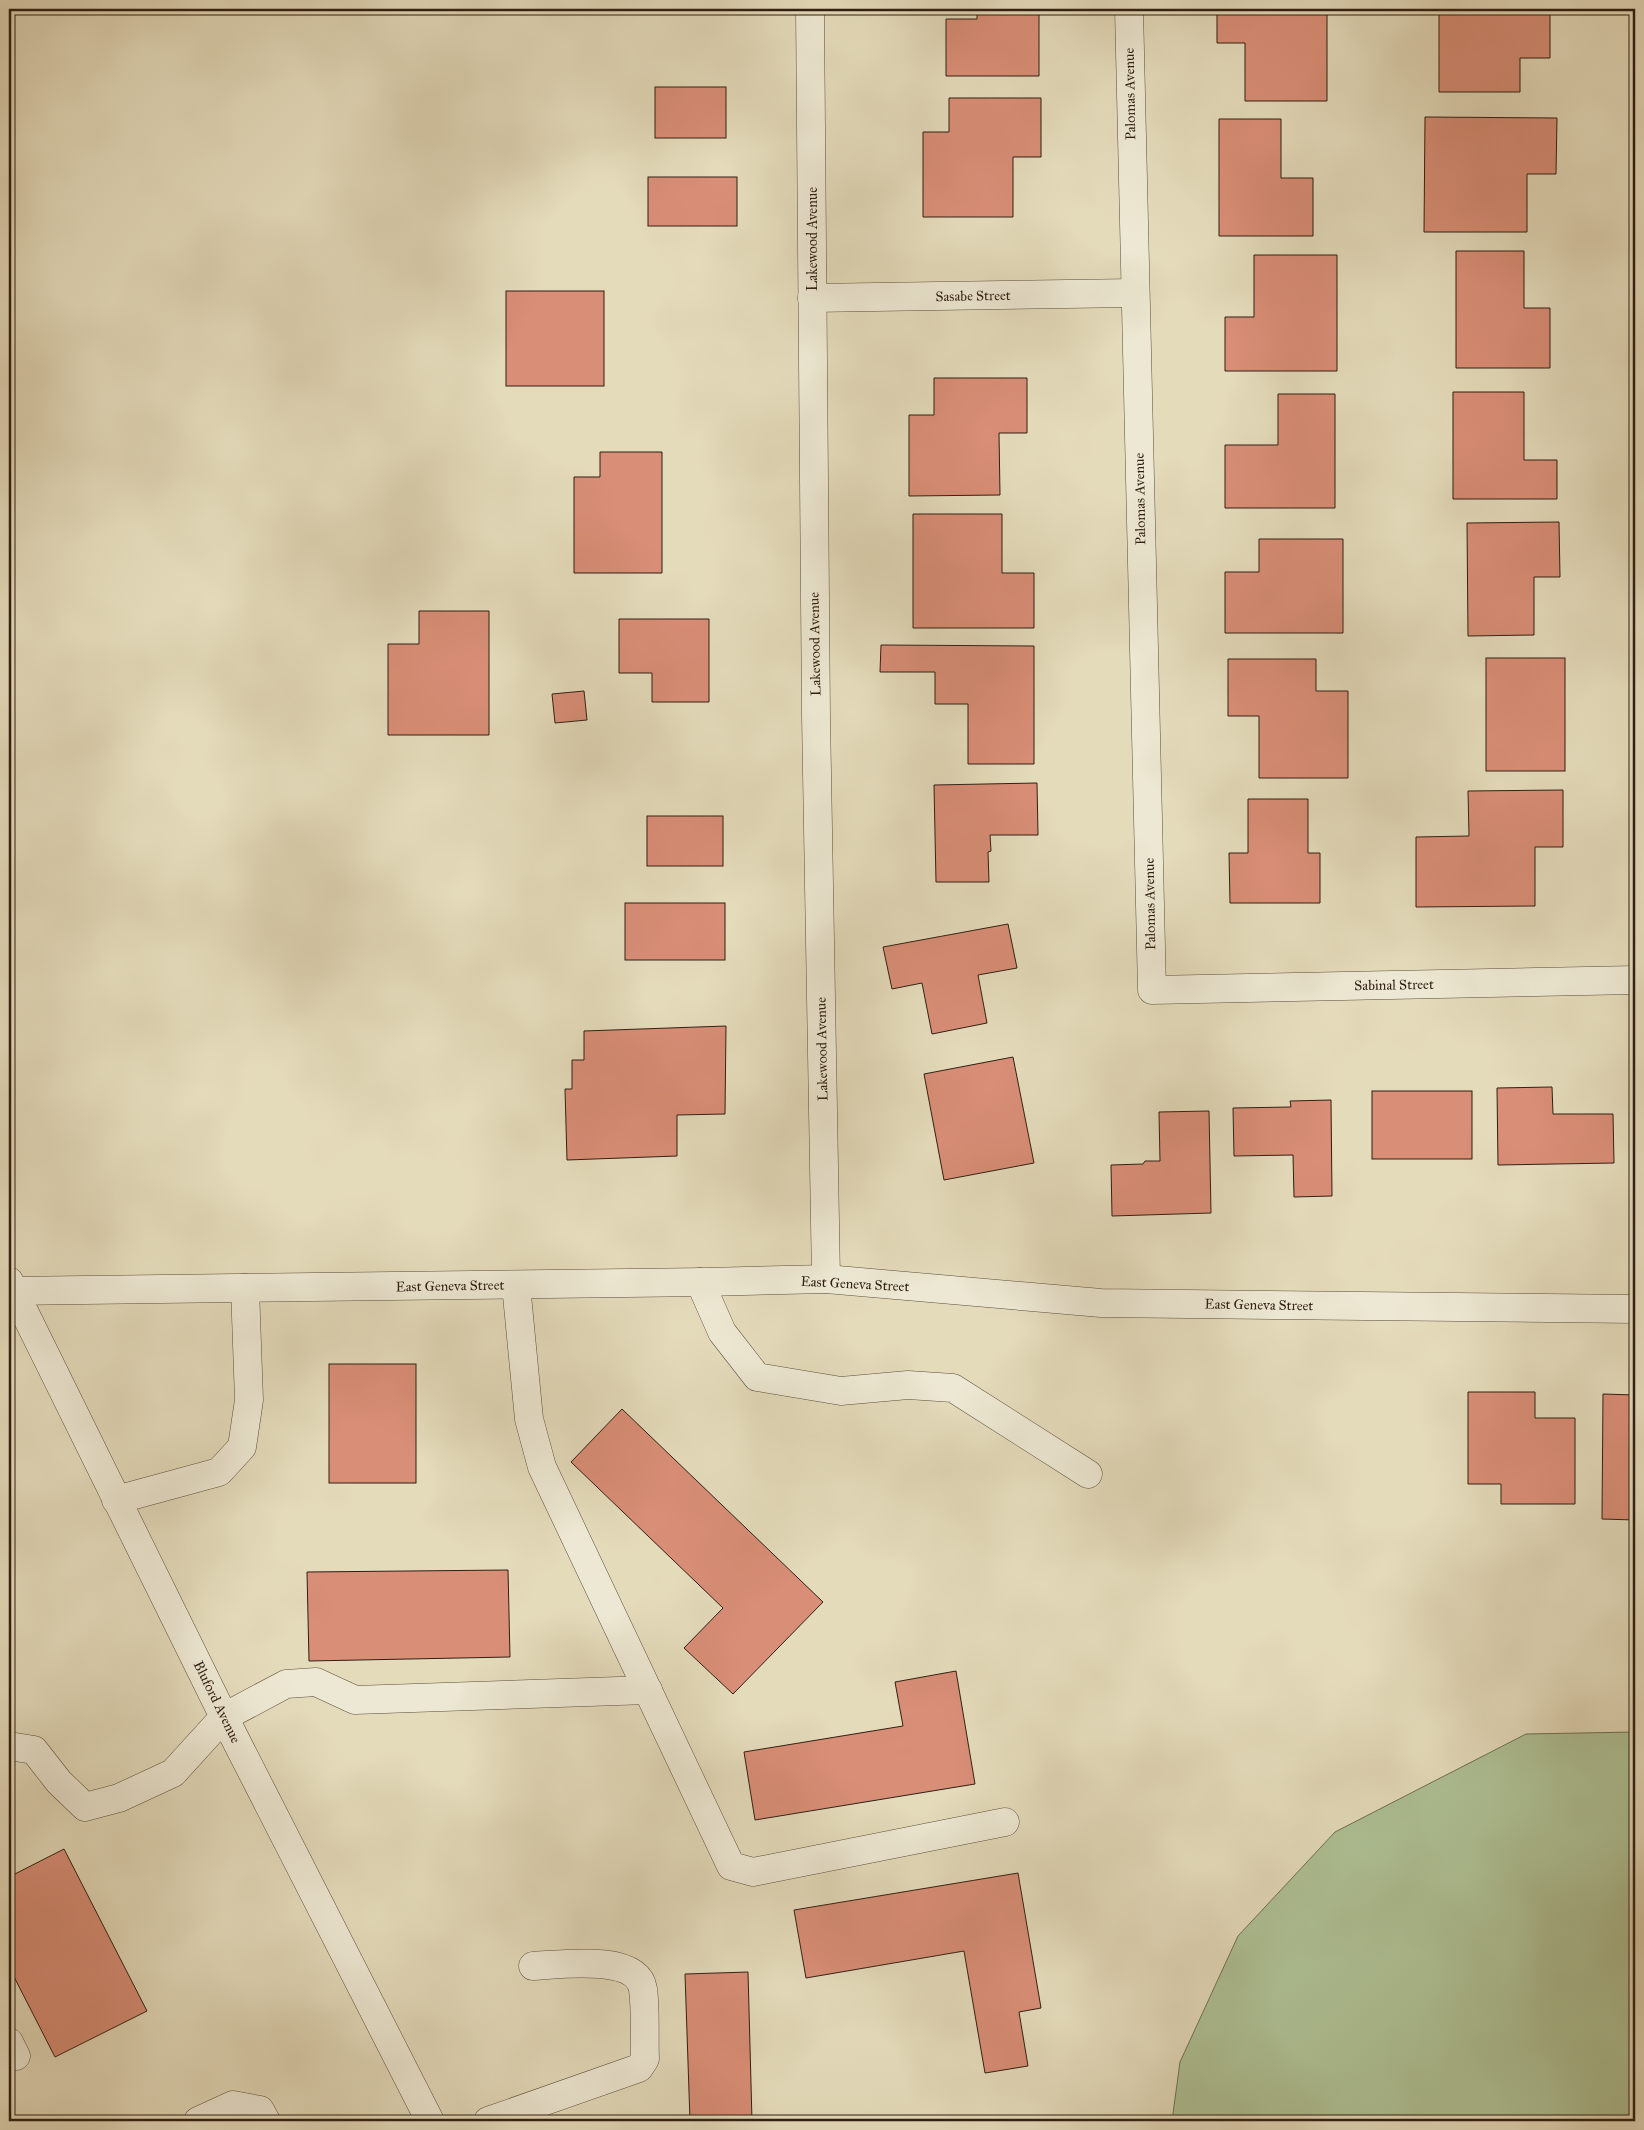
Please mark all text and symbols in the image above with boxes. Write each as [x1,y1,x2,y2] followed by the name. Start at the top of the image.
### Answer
[1121,48,1139,140] street label: Palomas Avenue
[804,187,821,291] street label: Lakewood Avenue
[935,287,1011,305] street label: Sasabe Street
[1131,453,1149,545] street label: Palomas Avenue
[806,592,824,696] street label: Lakewood Avenue
[1141,858,1159,950] street label: Palomas Avenue
[1354,976,1434,994] street label: Sabinal Street
[813,997,831,1101] street label: Lakewood Avenue
[800,1273,910,1295] street label: East Geneva Street
[395,1277,505,1295] street label: East Geneva Street
[1204,1296,1314,1314] street label: East Geneva Street
[190,1658,244,1746] street label: Bluford Avenue

